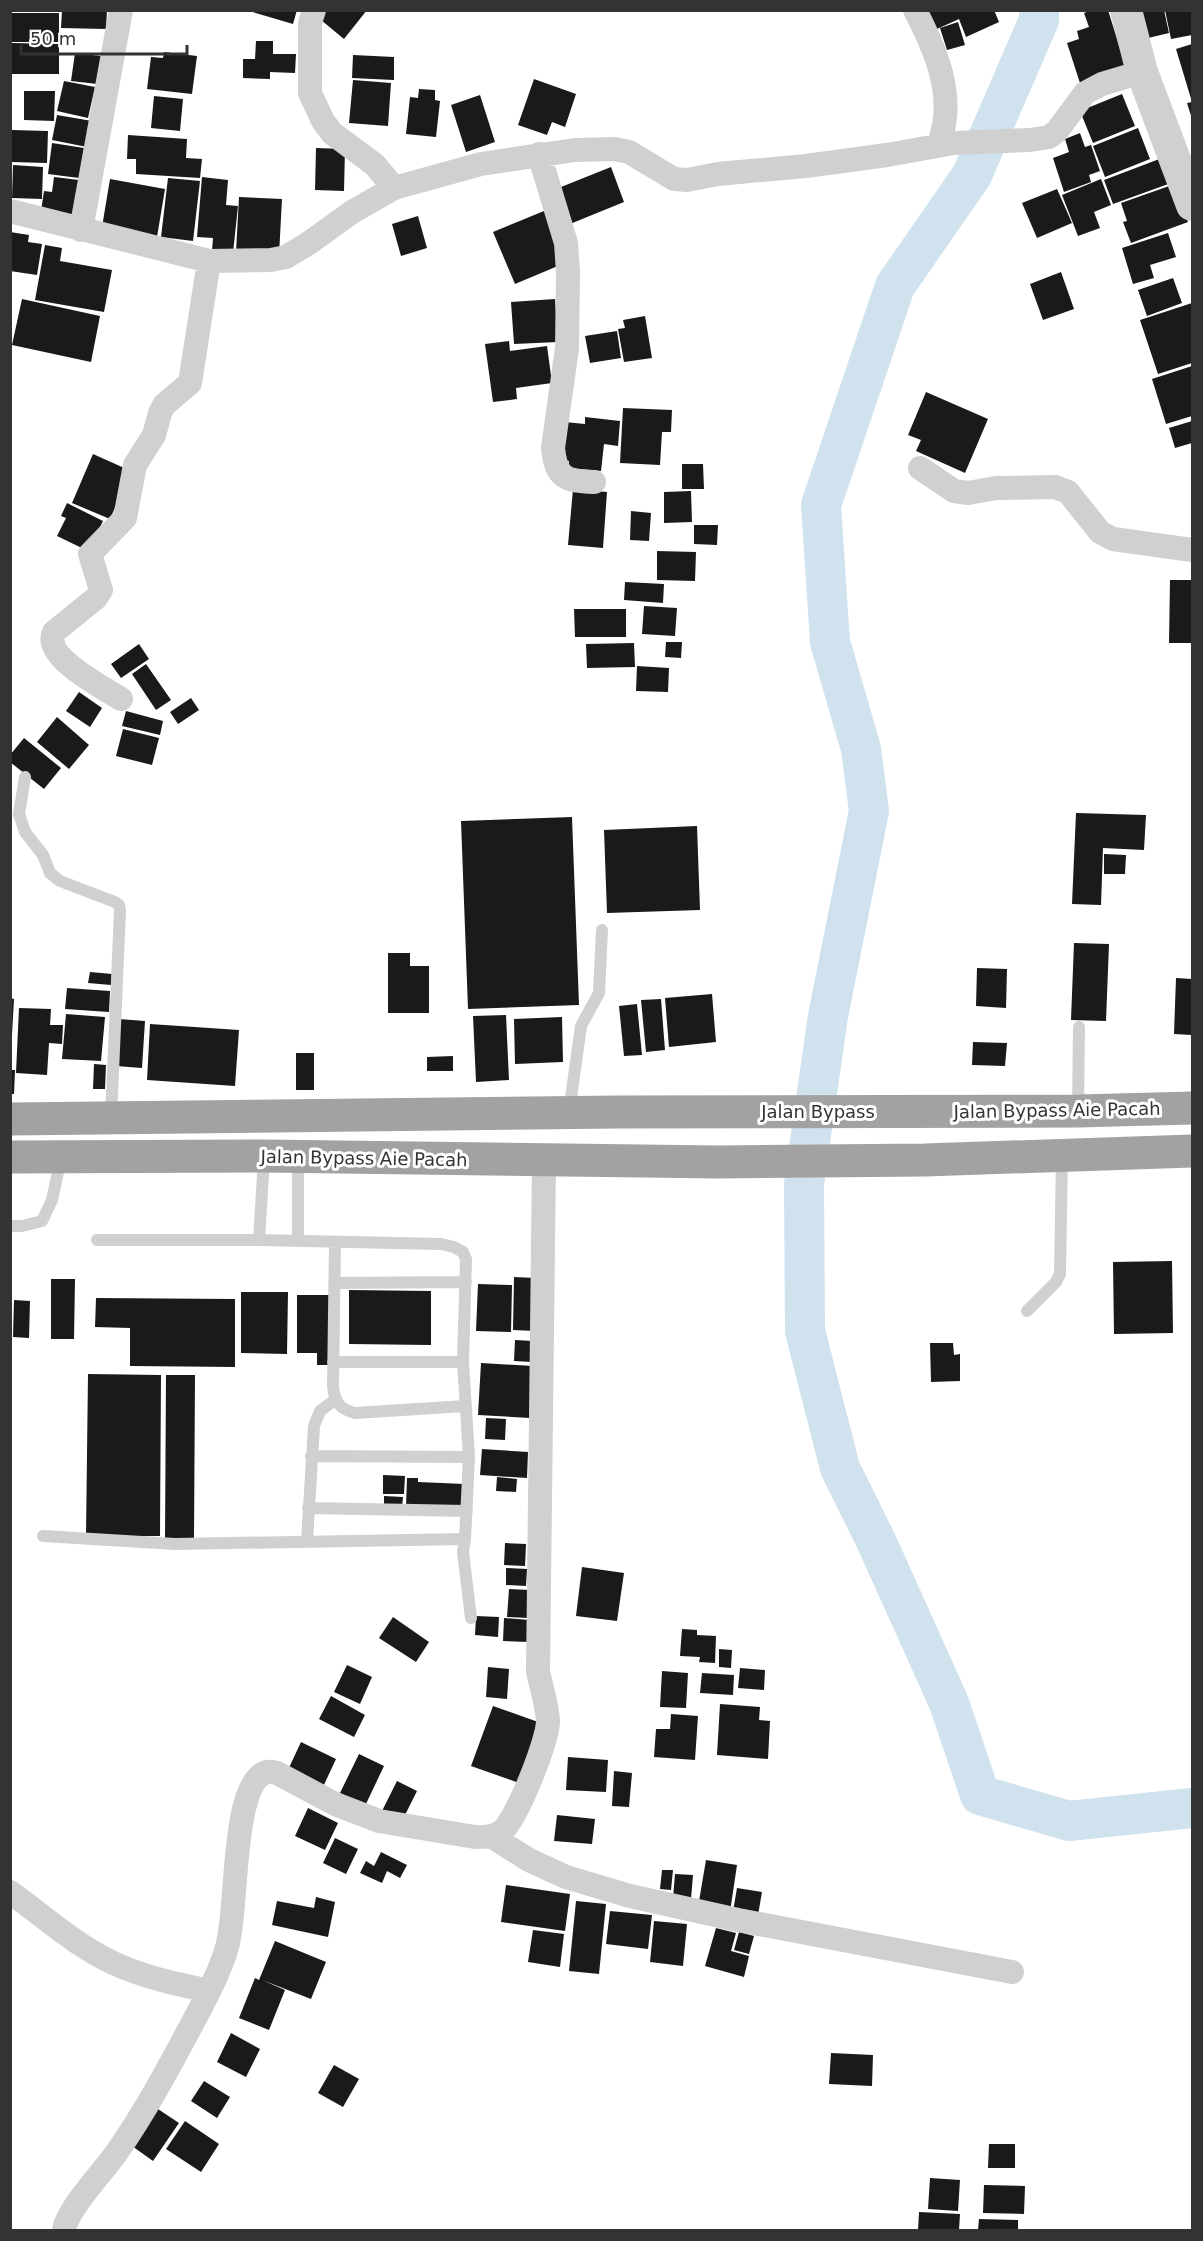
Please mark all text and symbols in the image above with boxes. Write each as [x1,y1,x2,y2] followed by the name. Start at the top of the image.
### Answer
[21,18,188,56] scale bar
[30,28,76,49] text: 50 m
[952,1098,1161,1122] street label: Jalan Bypass Aie Pacah
[760,1101,875,1122] street label: Jalan Bypass
[259,1146,468,1170] street label: Jalan Bypass Aie Pacah

